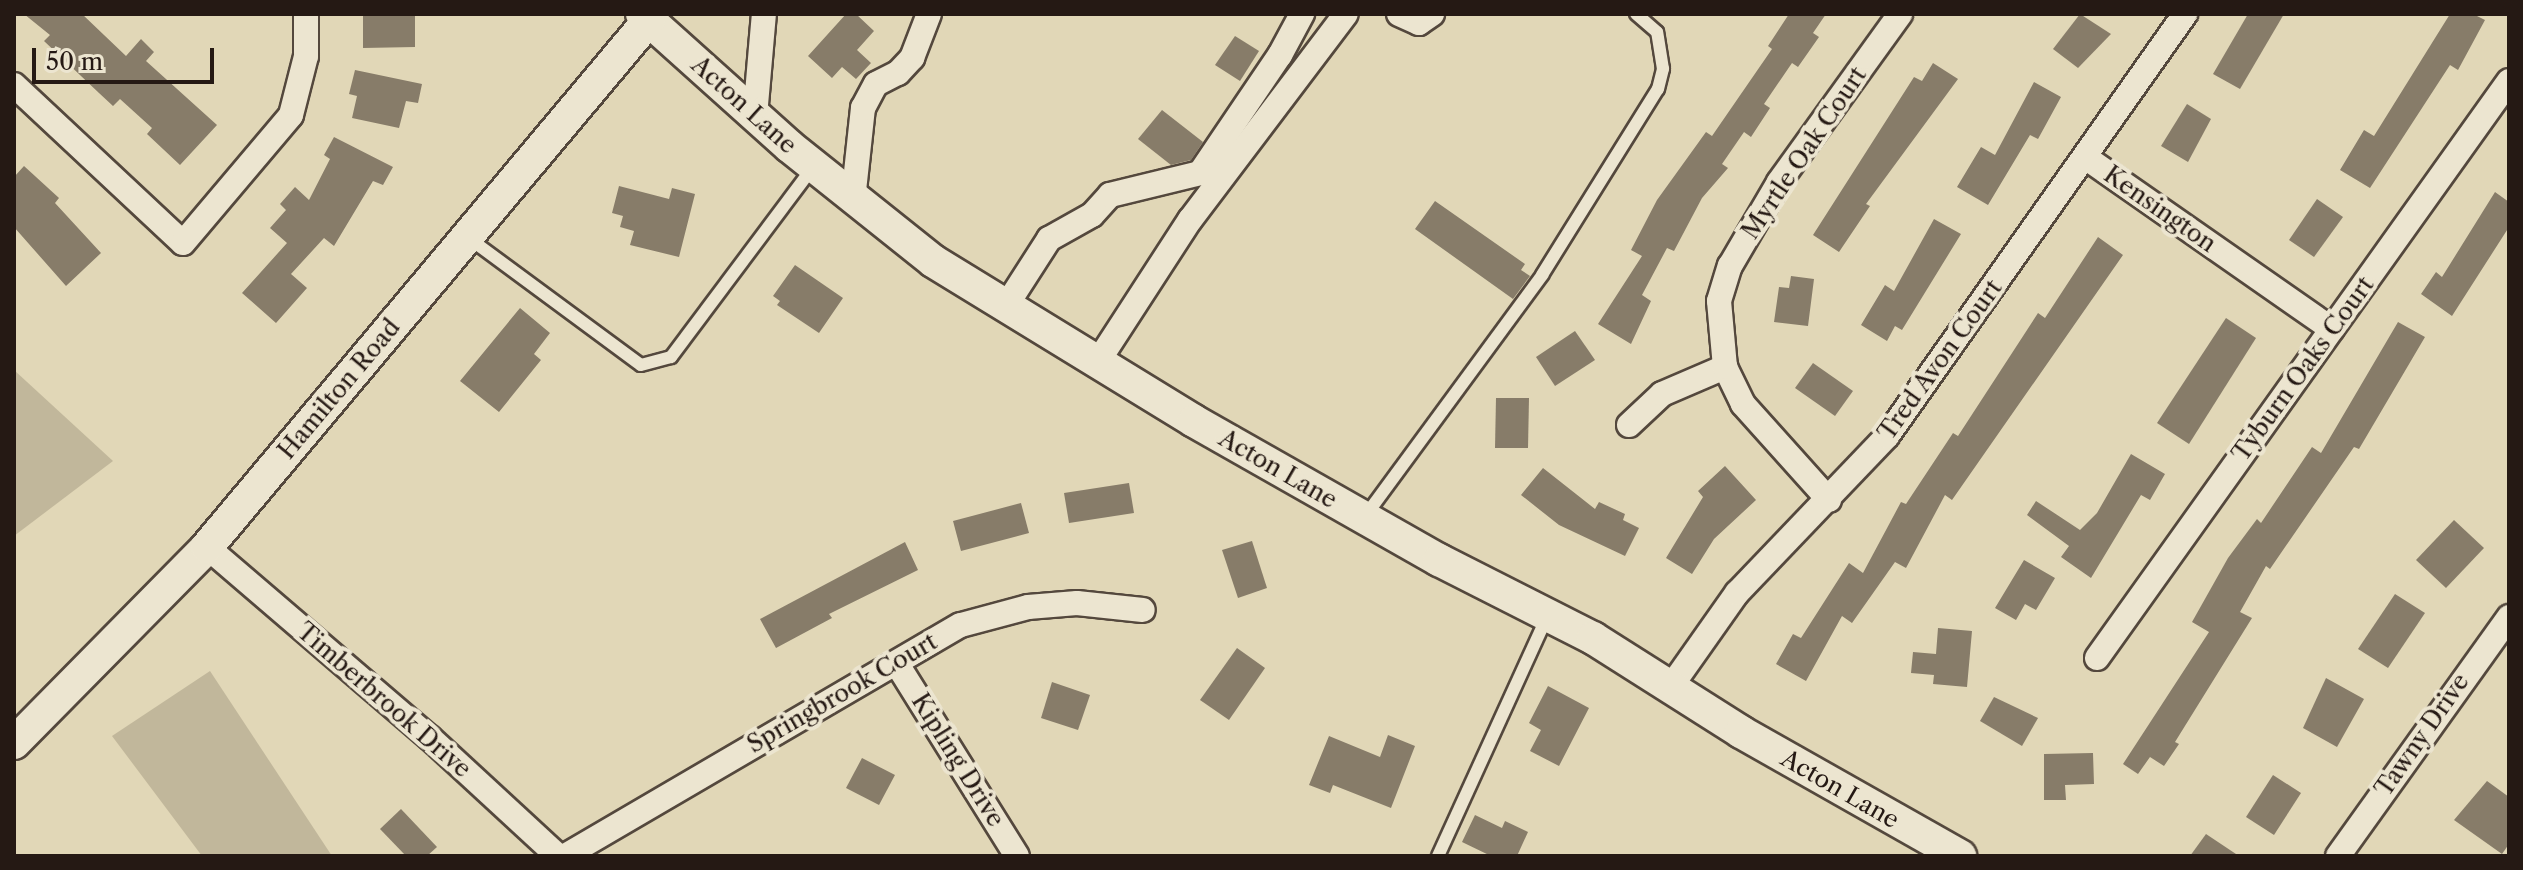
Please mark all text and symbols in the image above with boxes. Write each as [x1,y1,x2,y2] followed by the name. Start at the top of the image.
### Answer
[36,32,218,82] scale bar
[46,47,103,76] text: 50 m
[686,50,802,160] street label: Acton Lane
[1736,61,1872,245] street label: Myrtle Oak Court
[2098,160,2222,258] street label: Kensington
[2226,271,2380,467] street label: Tyburn Oaks Court
[1872,274,2008,446] street label: Tred Avon Court
[272,313,406,465] street label: Hamilton Road
[1214,424,1342,514] street label: Acton Lane
[291,616,477,784] street label: Timberbrook Drive
[742,627,942,759] street label: Springbrook Court
[2369,668,2475,802] street label: Tawny Drive
[906,688,1010,832] street label: Kipling Drive
[1776,744,1904,834] street label: Acton Lane

